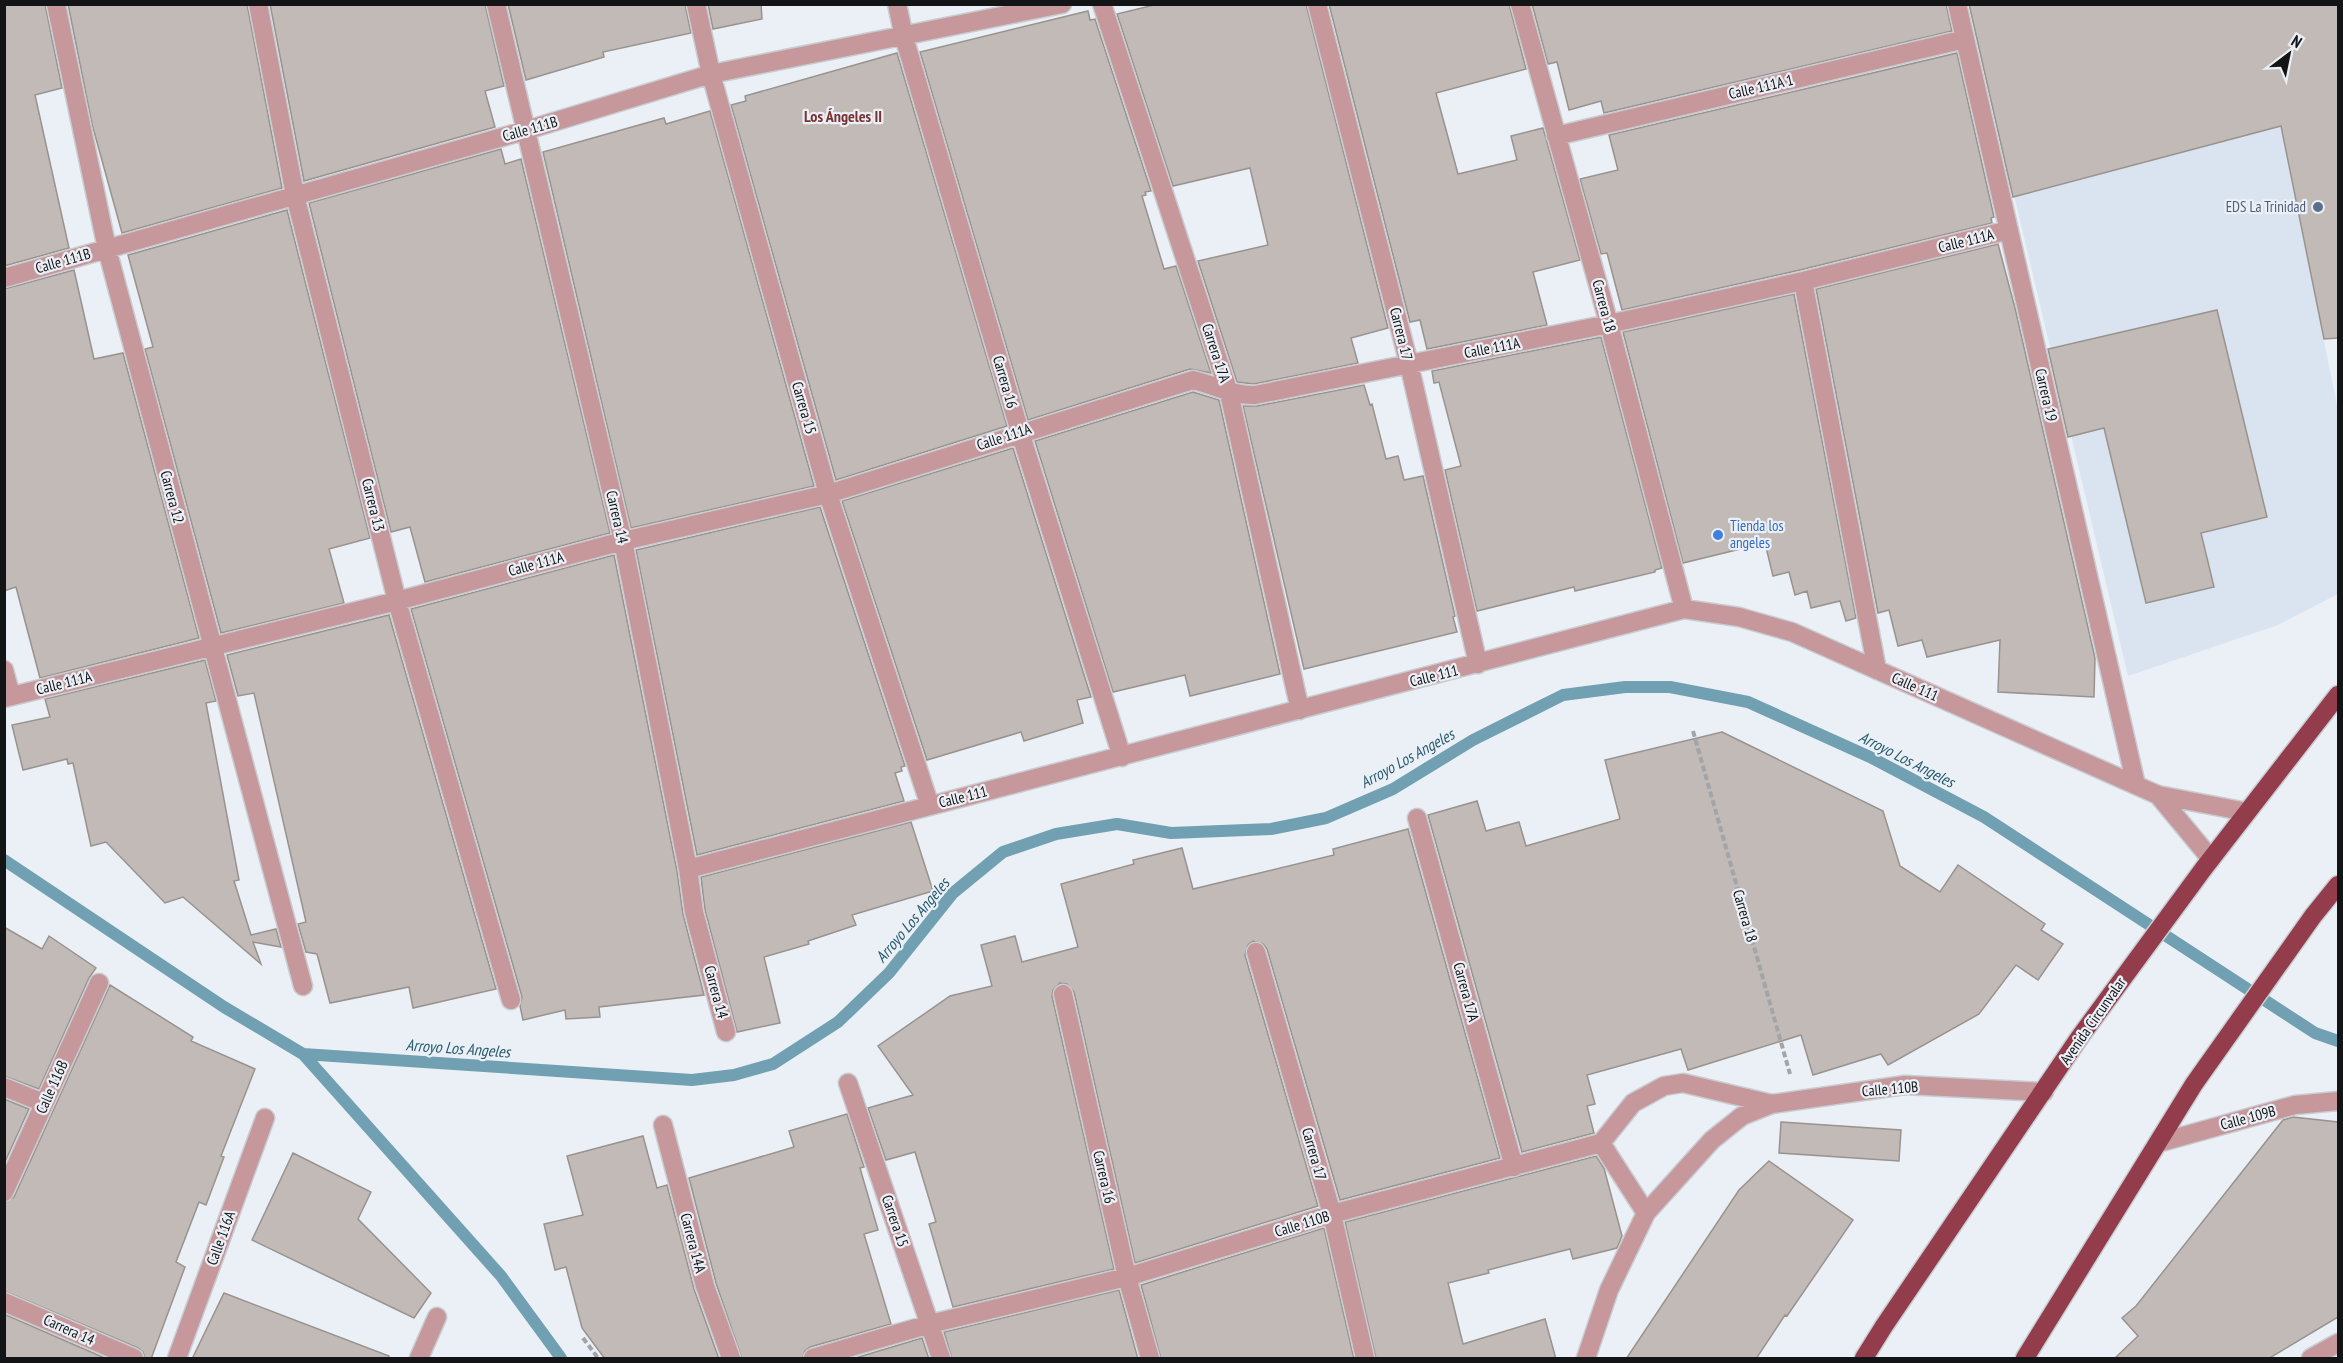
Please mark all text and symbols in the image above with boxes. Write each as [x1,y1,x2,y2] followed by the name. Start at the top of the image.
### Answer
[2259,24,2319,84] north arrow
[2288,31,2306,52] text: N
[1727,70,1795,103] street label: Calle 111A 1
[804,106,882,126] district label: Los Ángeles II
[500,112,560,145] street label: Calle 111B
[2226,197,2306,216] place label: EDS La Trinidad
[2311,200,2325,214] marker: EDS La Trinidad
[1936,224,1996,257] street label: Calle 111A
[33,244,93,277] street label: Calle 111B
[1588,277,1621,334] street label: Carrera 18
[1386,305,1417,362] street label: Carrera 17
[1198,321,1235,386] street label: Carrera 17A
[1462,333,1522,362] street label: Calle 111A
[989,353,1022,411] street label: Carrera 16
[2031,366,2062,423] street label: Carrera 19
[788,379,821,436] street label: Carrera 15
[974,418,1034,454] street label: Calle 111A
[156,468,189,525] street label: Carrera 12
[358,476,389,533] street label: Carrera 13
[602,488,633,546] street label: Carrera 14
[1730,516,1783,552] place label: Tienda los angeles
[1711,528,1725,542] marker: Tienda los angeles
[506,547,566,580] street label: Calle 111A
[1408,660,1460,691] street label: Calle 111
[34,666,94,699] street label: Calle 111A
[1889,668,1942,705] street label: Calle 111
[1356,723,1459,792] water label: Arroyo Los Angeles
[1856,726,1960,792] water label: Arroyo Los Angeles
[937,781,989,812] street label: Calle 111
[871,872,954,966] water label: Arroyo Los Angeles
[1729,887,1762,944] street label: Carrera 18
[1449,960,1484,1025] street label: Carrera 17A
[700,963,733,1021] street label: Carrera 14
[2055,973,2130,1068] street label: Avenida Circunvalar
[405,1034,512,1062] water label: Arroyo Los Angeles
[31,1057,72,1116] street label: Calle 116B
[1861,1077,1919,1100] street label: Calle 110B
[2218,1101,2278,1134] street label: Calle 109B
[1298,1125,1331,1182] street label: Carrera 17
[1089,1148,1120,1206] street label: Carrera 16
[878,1192,913,1249] street label: Carrera 15
[1272,1206,1332,1241] street label: Calle 110B
[202,1207,239,1268] street label: Calle 116A
[676,1211,711,1276] street label: Carrera 14A
[41,1310,98,1349] street label: Carrera 14

